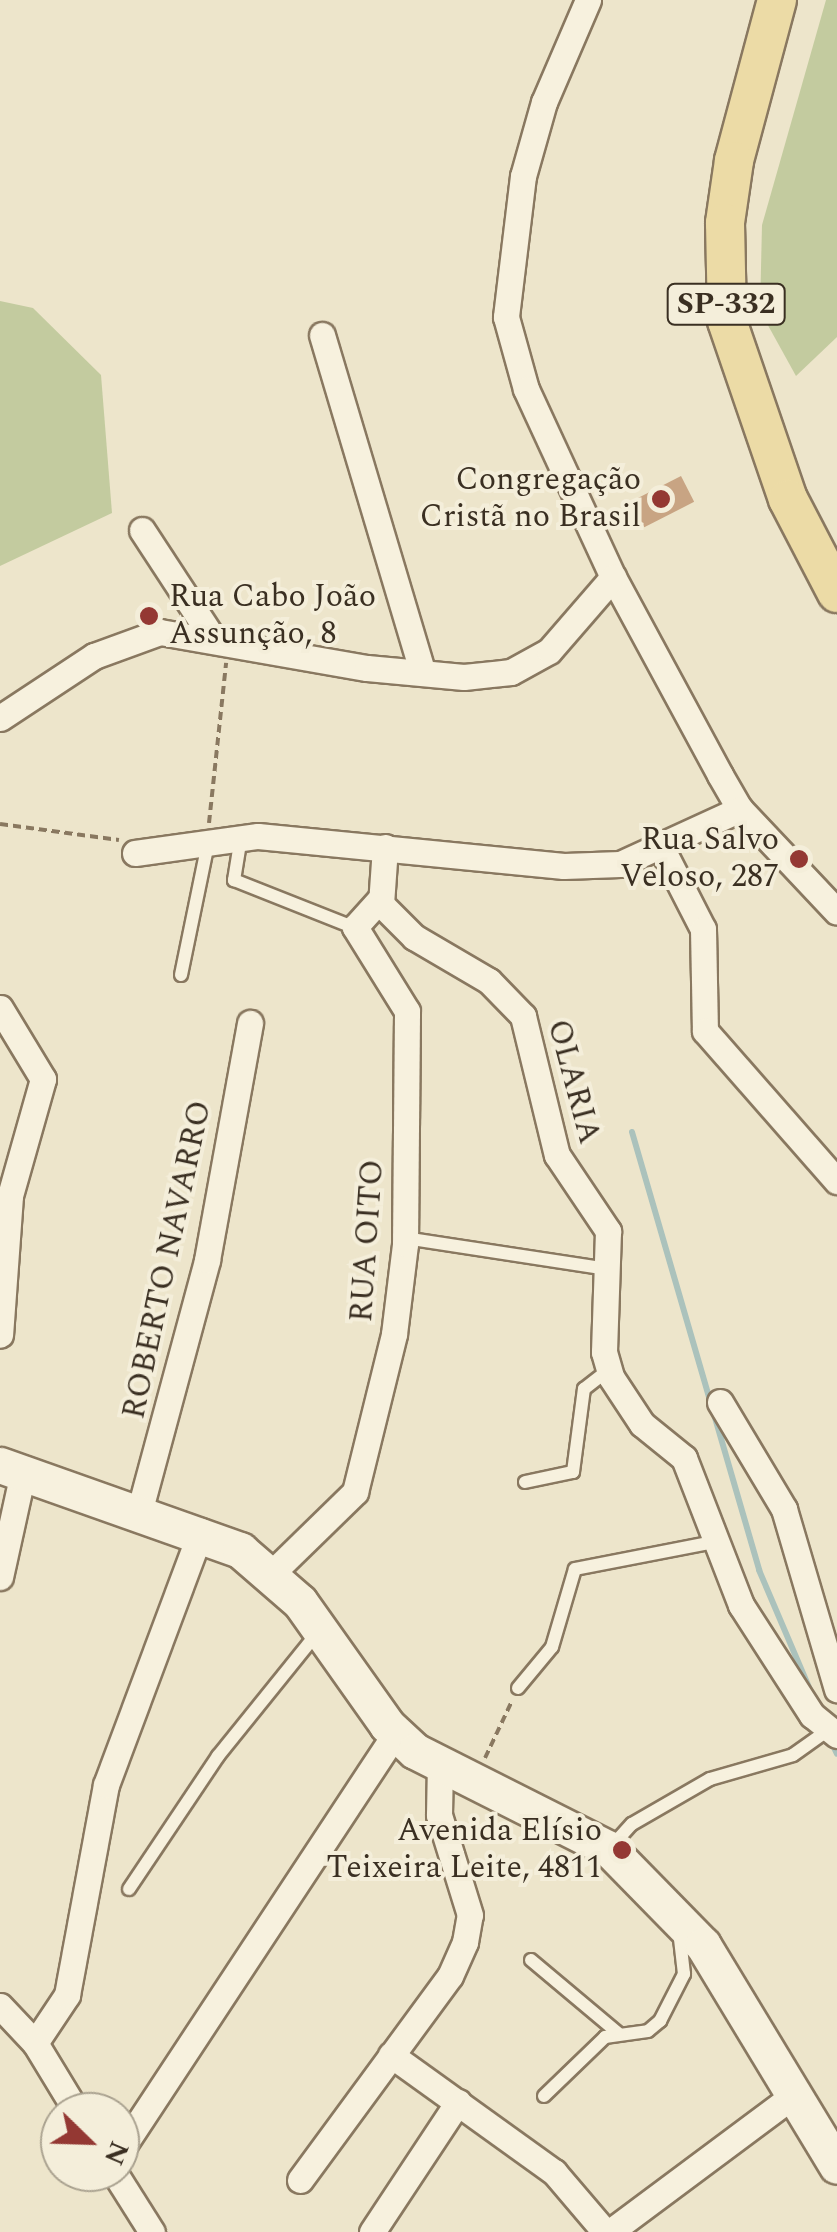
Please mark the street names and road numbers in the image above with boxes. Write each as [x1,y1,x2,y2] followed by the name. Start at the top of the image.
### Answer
[666,279,786,329] road number: SP-332
[538,1016,608,1148] street label: OLARIA
[115,1097,221,1423] street label: ROBERTO NAVARRO
[343,1158,393,1324] street label: RUA OITO

